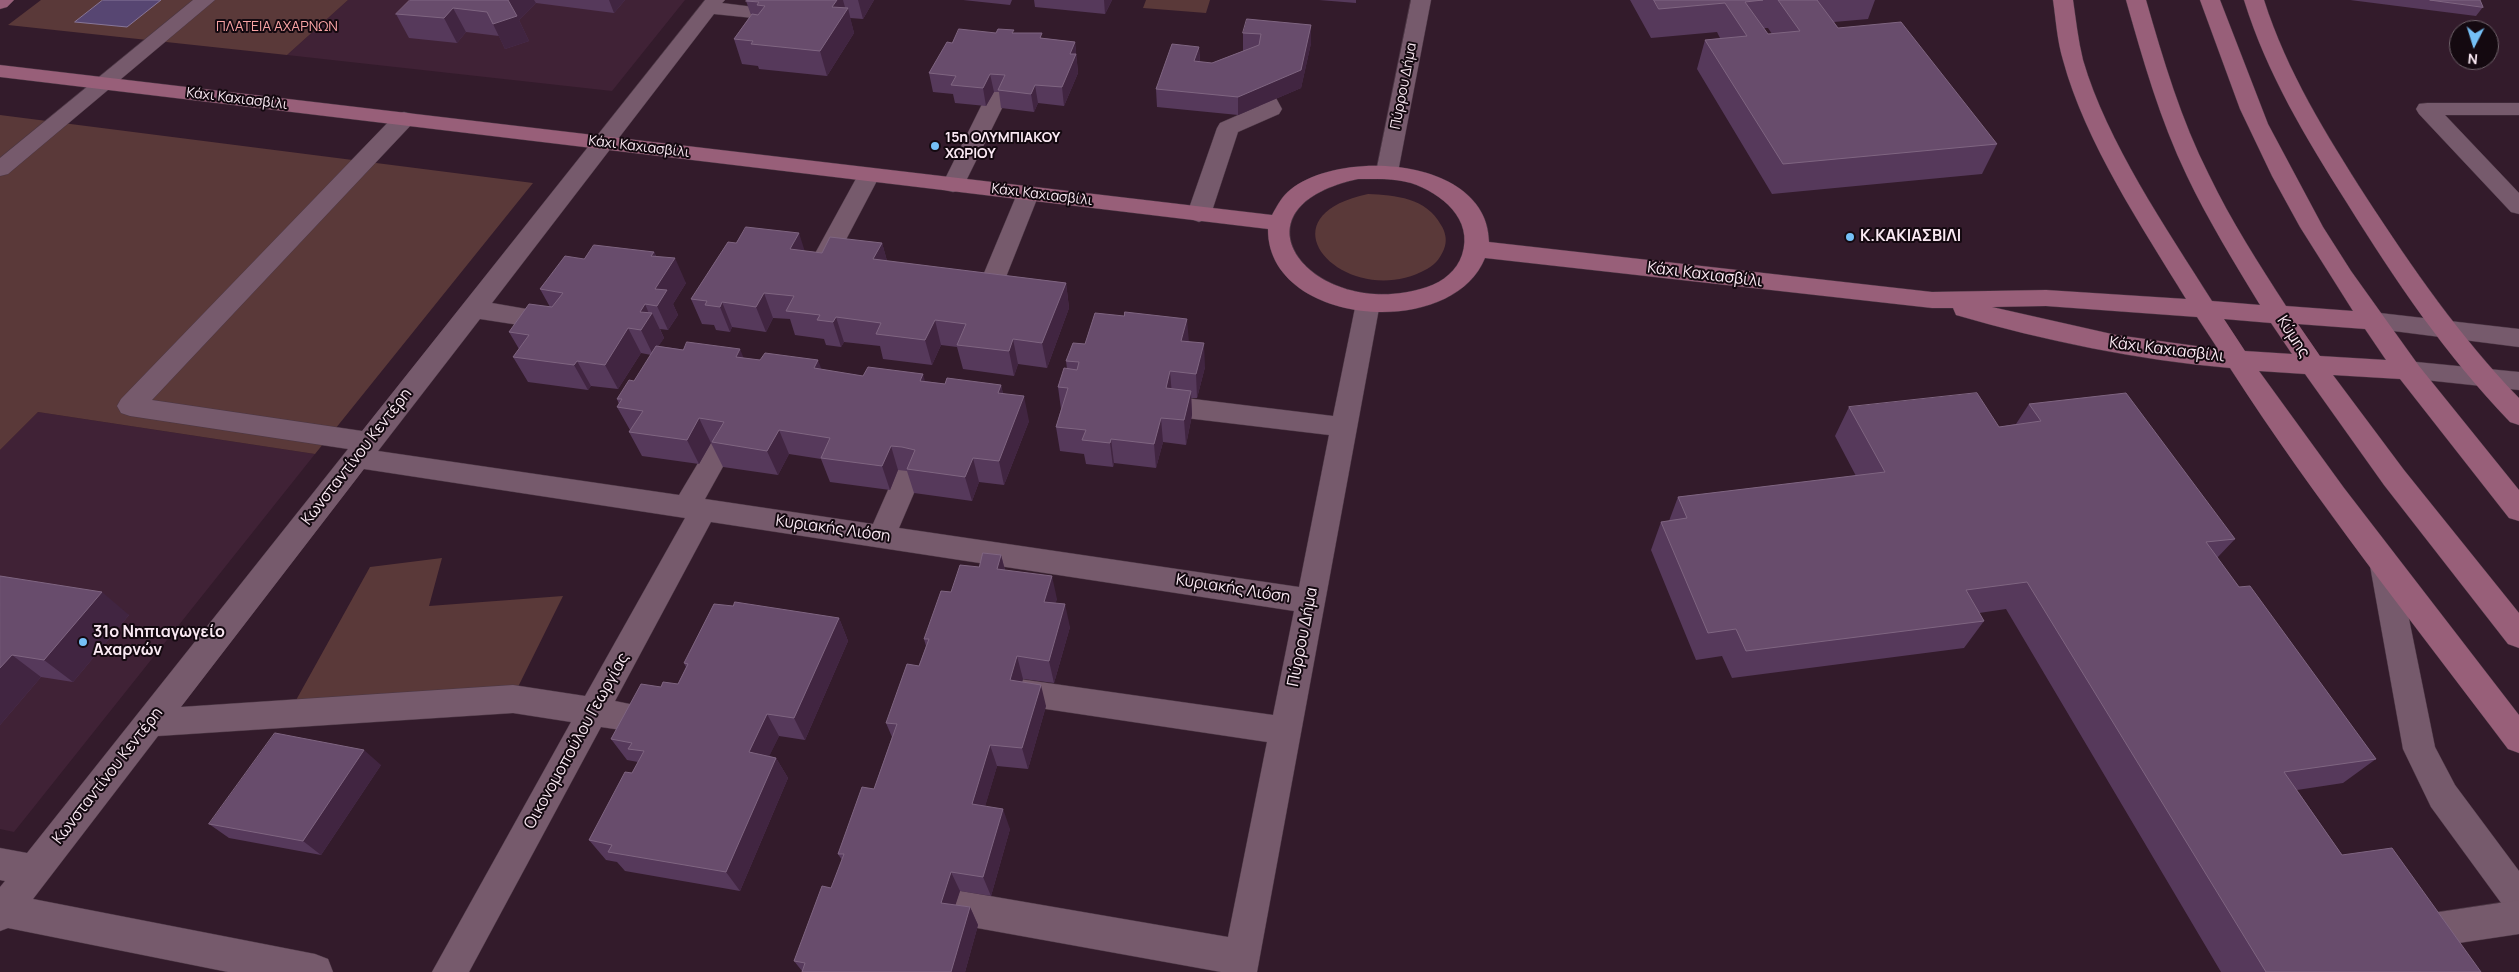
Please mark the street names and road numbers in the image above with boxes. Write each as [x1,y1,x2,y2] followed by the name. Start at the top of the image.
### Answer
[1387,41,1421,131] street label: Πύρρου Δήμα
[185,84,289,114] street label: Κάχι Καχιασβίλι
[587,132,691,162] street label: Κάχι Καχιασβίλι
[990,180,1094,210] street label: Κάχι Καχιασβίλι
[1646,258,1764,292] street label: Κάχι Καχιασβίλι
[2272,312,2314,362] street label: Κύμης
[2108,333,2226,367] street label: Κάχι Καχιασβίλι
[298,385,416,529] street label: Κωνσταντίνου Κεντέρη
[774,511,892,547] street label: Κυριακής Λιόση
[1174,570,1292,608] street label: Κυριακής Λιόση
[1284,586,1322,688] street label: Πύρρου Δήμα
[521,650,633,832] street label: Οικονομοπούλου Γεωργίας
[49,704,167,848] street label: Κωνσταντίνου Κεντέρη

